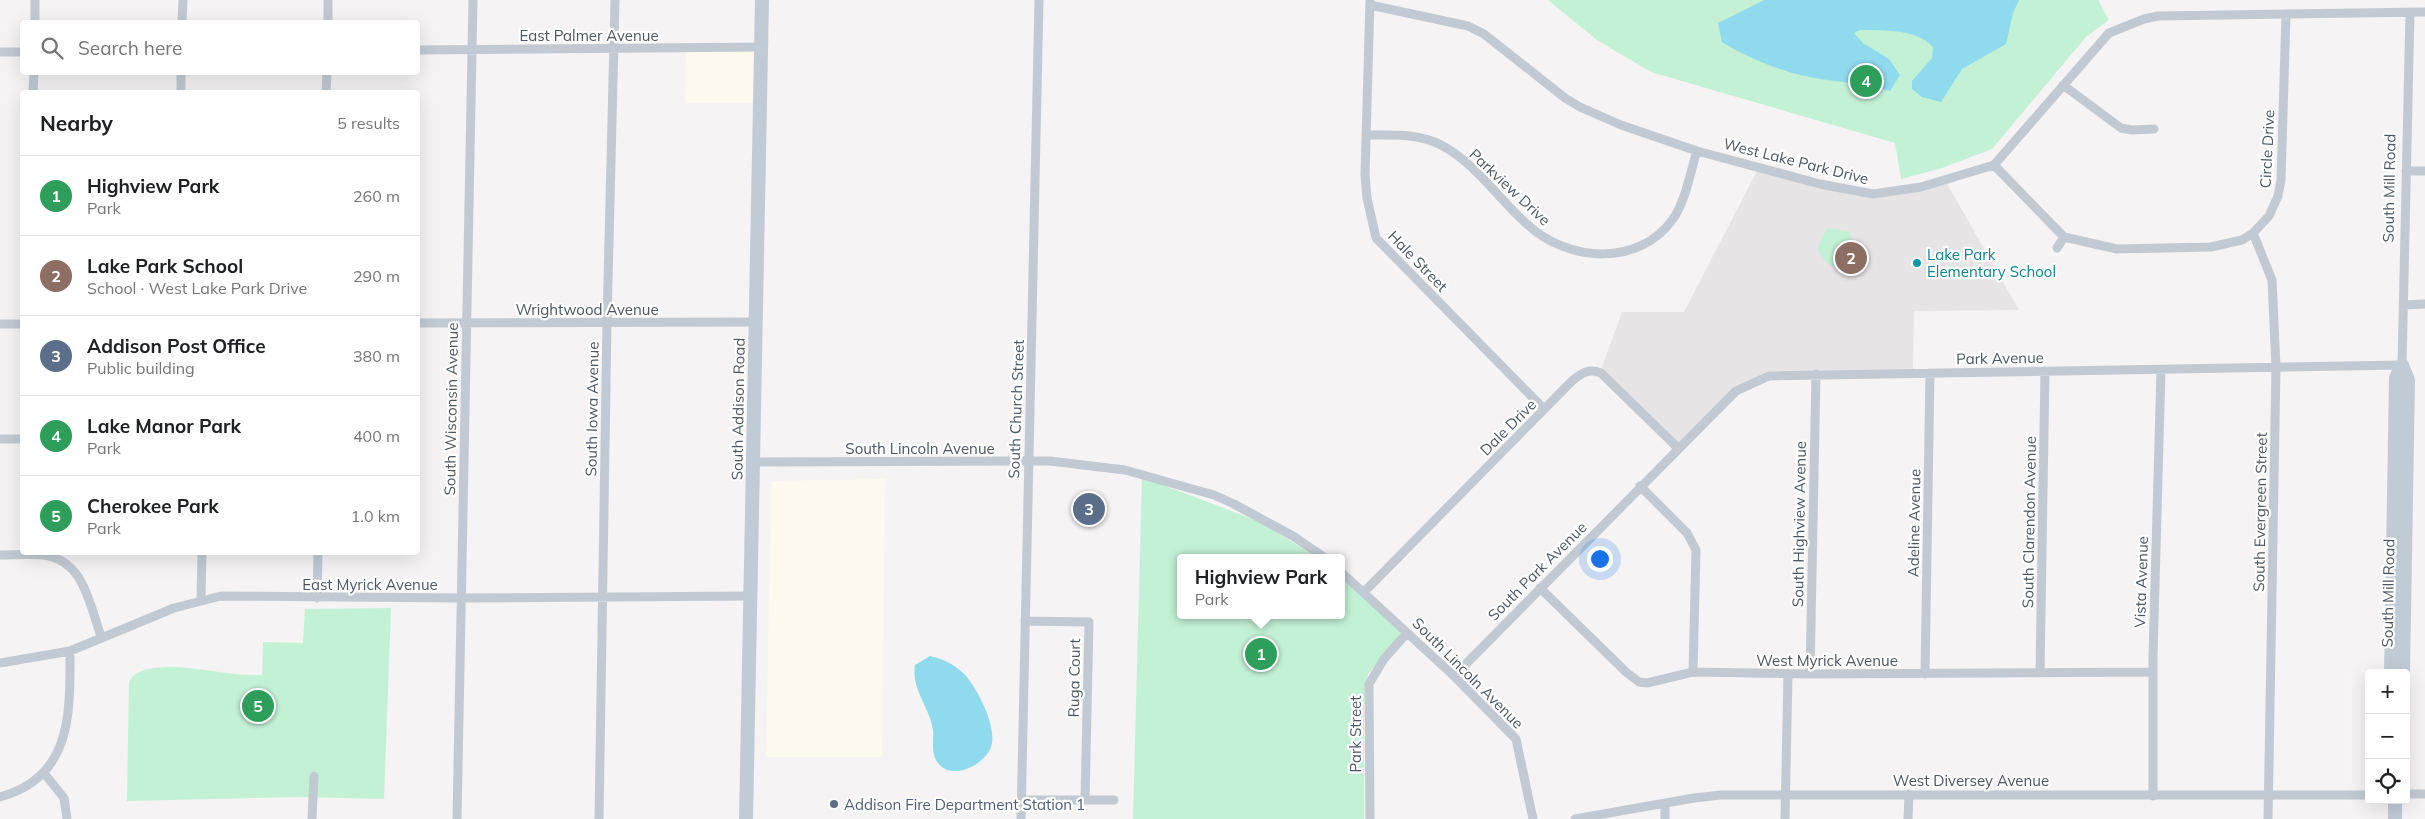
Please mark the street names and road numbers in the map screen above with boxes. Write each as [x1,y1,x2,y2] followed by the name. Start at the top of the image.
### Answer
[519,26,659,45] street label: East Palmer Avenue
[2255,109,2279,189] street label: Circle Drive
[2379,133,2399,243] street label: South Mill Road
[1721,134,1871,188] street label: West Lake Park Drive
[1465,145,1555,229] street label: Parkview Drive
[1384,226,1452,296] street label: Hale Street
[515,300,659,319] street label: Wrightwood Avenue
[440,322,462,496] street label: South Wisconsin Avenue
[727,338,749,480] street label: South Addison Road
[1004,339,1028,479] street label: South Church Street
[581,341,603,477] street label: South Iowa Avenue
[1956,348,2044,368] street label: Park Avenue
[1476,395,1540,459] street label: Dale Drive
[2249,432,2271,592] street label: South Evergreen Street
[2018,436,2040,608] street label: South Clarendon Avenue
[845,439,995,458] street label: South Lincoln Avenue
[1788,441,1810,607] street label: South Highview Avenue
[1904,469,1924,577] street label: Adeline Avenue
[1484,518,1590,624] street label: South Park Avenue
[2130,536,2152,628] street label: Vista Avenue
[2378,538,2398,648] street label: South Mill Road
[302,575,438,594] street label: East Myrick Avenue
[1408,613,1528,733] street label: South Lincoln Avenue
[1064,638,1084,718] street label: Ruga Court
[1756,651,1898,670] street label: West Myrick Avenue
[1346,696,1365,772] street label: Park Street
[1893,771,2049,790] street label: West Diversey Avenue

